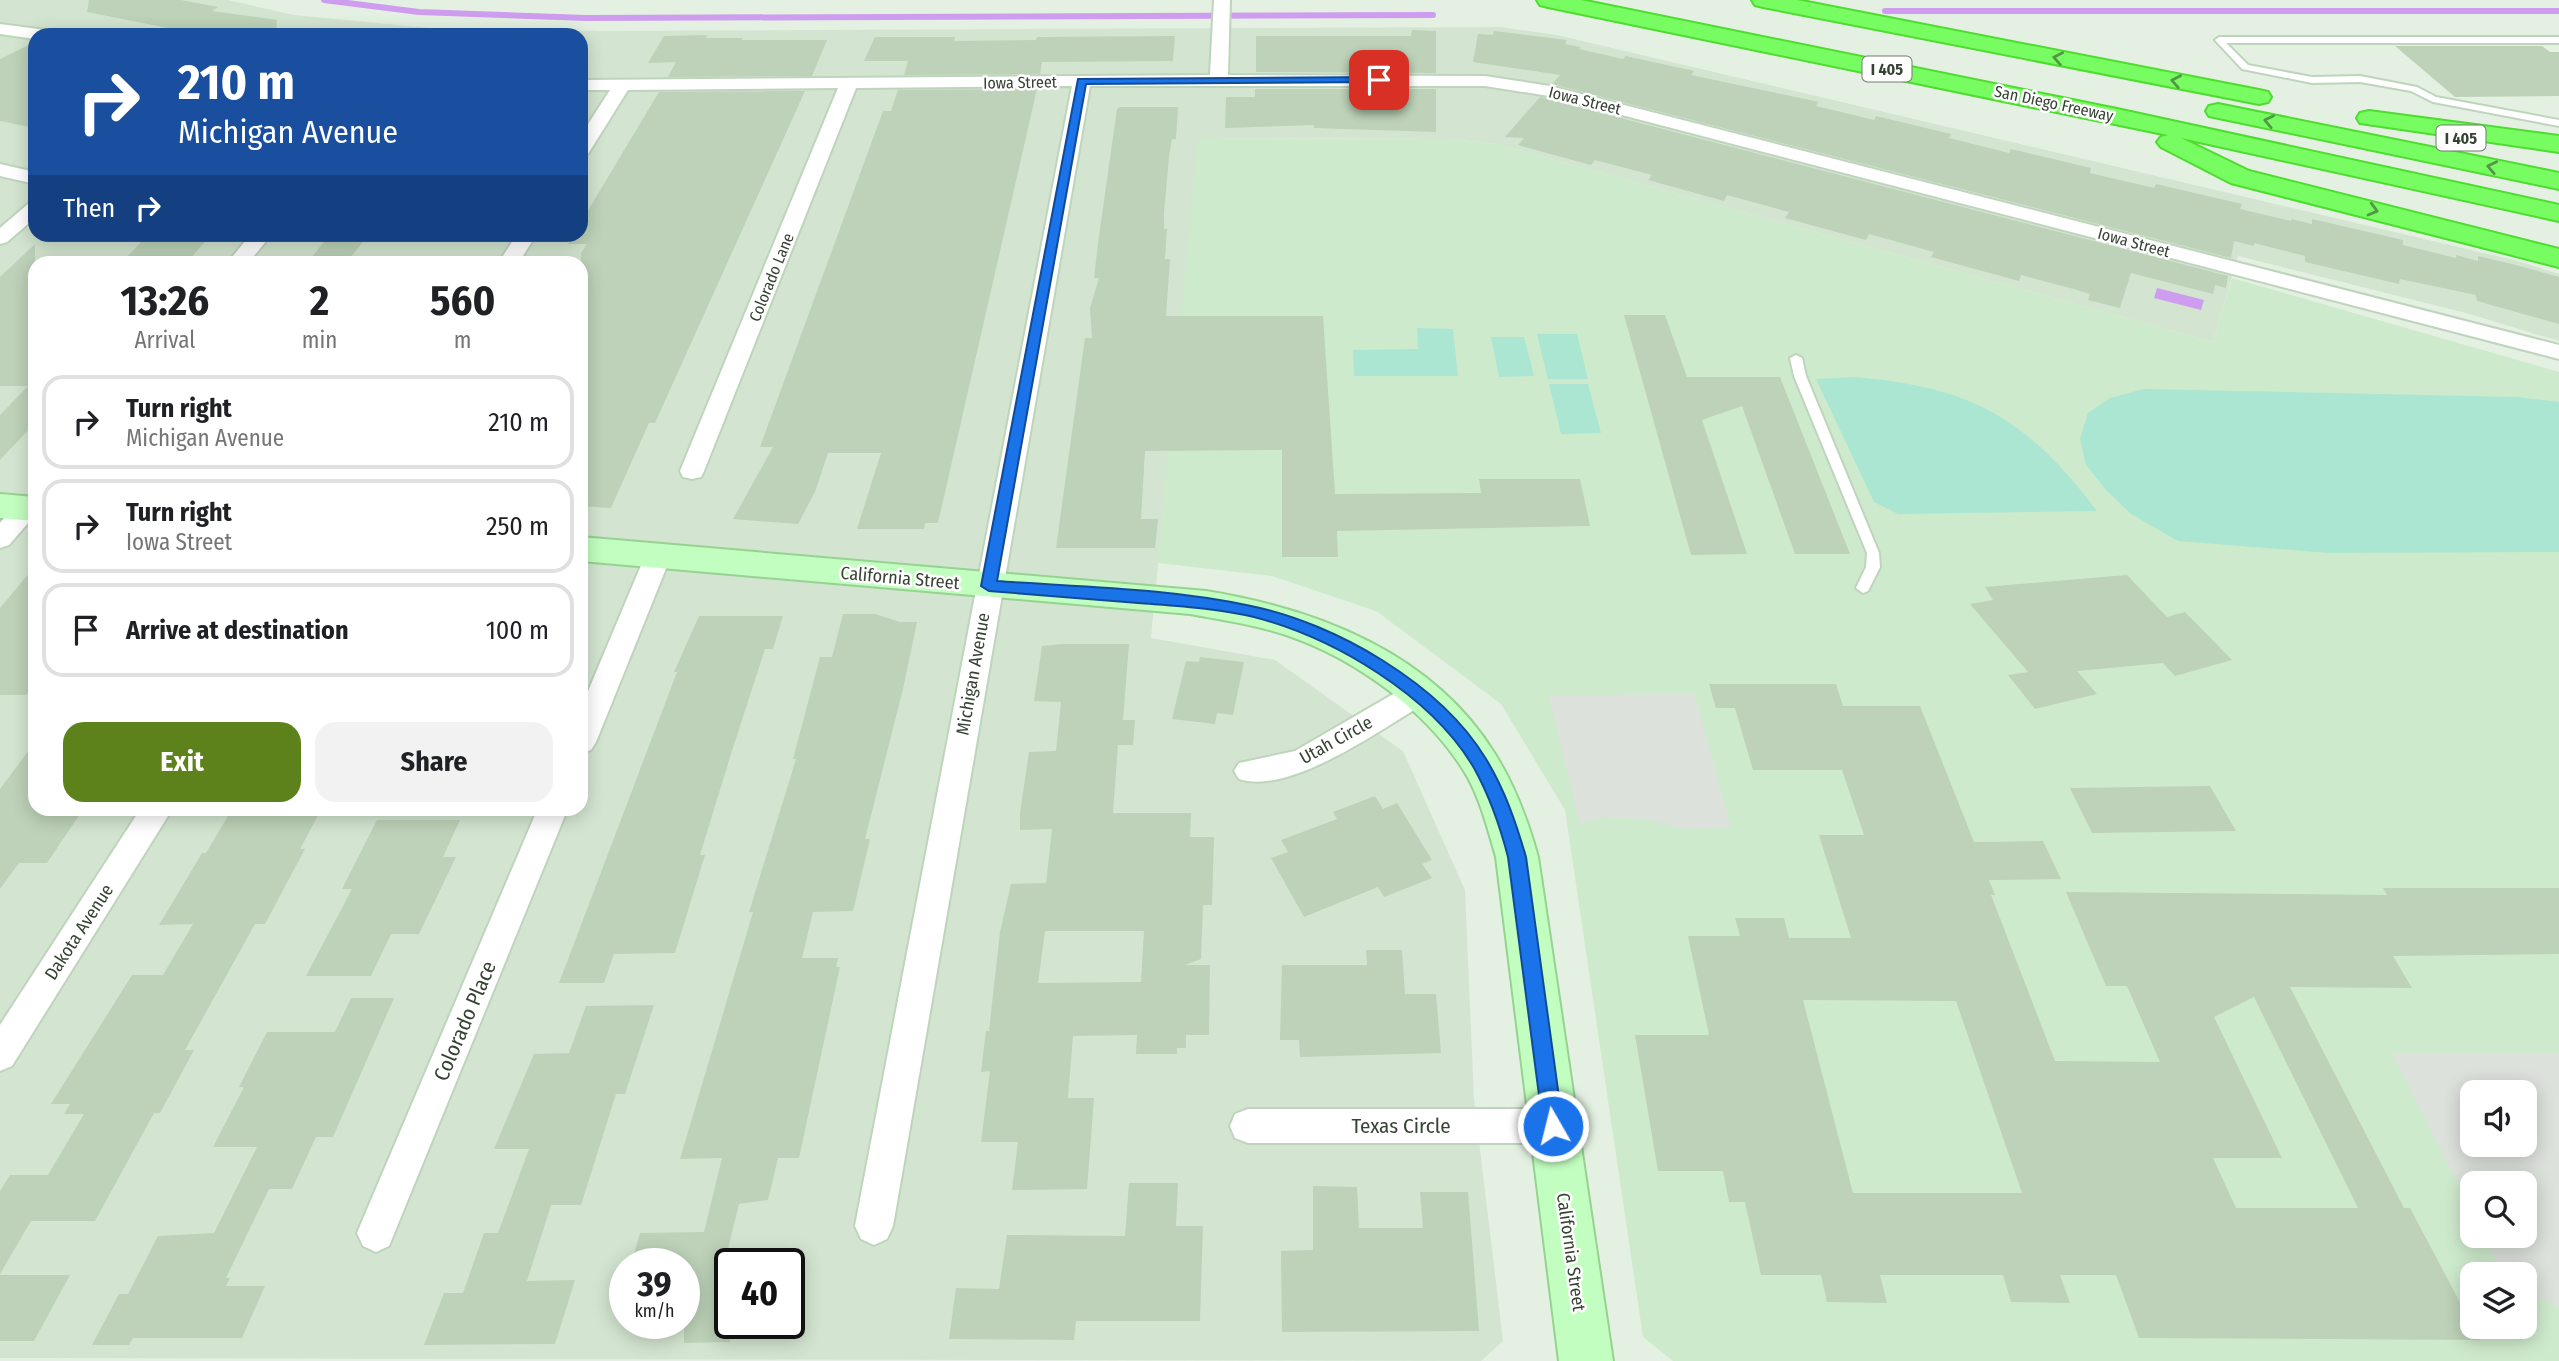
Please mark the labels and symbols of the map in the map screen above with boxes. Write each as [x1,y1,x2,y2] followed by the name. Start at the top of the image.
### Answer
[1349,50,1409,110] pin
[2052,51,2064,66] one-way arrow
[1862,57,1912,82] road number: I 405
[983,72,1058,93] street label: Iowa Street
[2170,74,2182,89] one-way arrow
[1547,82,1624,119] street label: Iowa Street
[1993,82,2116,126] street label: San Diego Freeway
[2263,115,2275,130] one-way arrow
[2436,126,2486,150] road number: I 405
[2486,161,2498,176] one-way arrow
[2366,202,2378,216] one-way arrow
[2096,224,2173,261] street label: Iowa Street
[745,230,798,324] street label: Colorado Lane
[840,562,960,594] street label: California Street
[951,611,995,737] street label: Michigan Avenue
[1296,711,1376,769] street label: Utah Circle
[40,880,118,984] street label: Dakota Avenue
[428,957,502,1085] street label: Colorado Place
[1516,1089,1590,1163] position arrow
[1351,1113,1451,1139] street label: Texas Circle
[1552,1191,1590,1313] street label: California Street
[714,1248,805,1339] speed limit sign: 40

